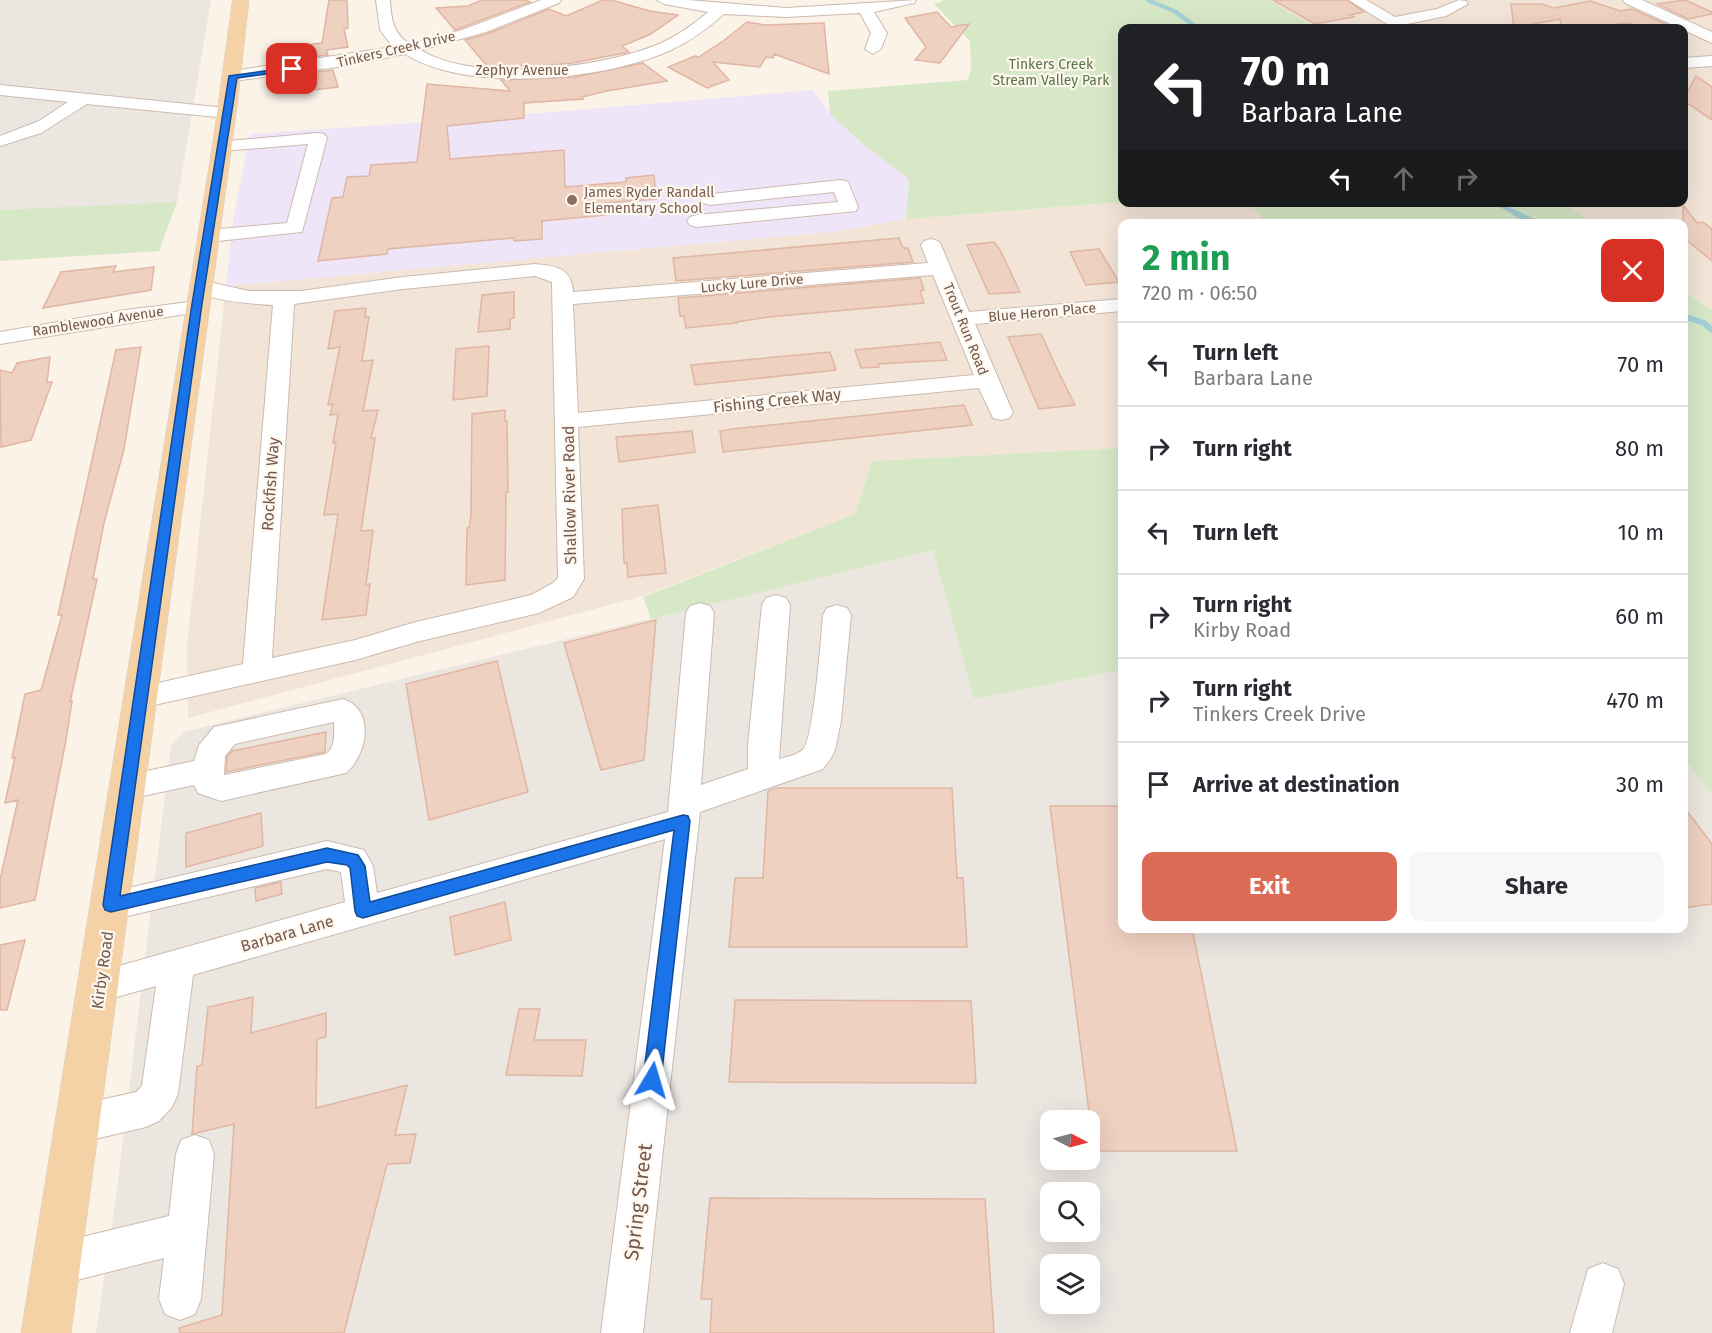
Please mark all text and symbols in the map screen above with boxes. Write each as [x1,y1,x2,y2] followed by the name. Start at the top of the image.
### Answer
[335,28,457,71] street label: Tinkers Creek Drive
[266,43,317,94] pin
[1241,46,1330,96] text: 70 m
[1142,48,1220,126] icon: left
[275,52,308,85] icon: arrive
[992,56,1110,89] park label: Tinkers Creek Stream Valley Park
[475,62,569,79] street label: Zephyr Avenue
[1241,97,1403,129] text: Barbara Lane
[1324,162,1357,195] icon: left
[1387,162,1420,195] icon: ahead
[1450,162,1483,195] icon: right
[584,184,714,217] place label: James Ryder Randall Elementary School
[565,193,579,207] marker: James Ryder Randall Elementary School
[1142,236,1231,280] text: 2 min
[1601,239,1664,302] button: close
[700,271,804,296] street label: Lucky Lure Drive
[939,281,992,378] street label: Trout Run Road
[1142,281,1257,305] text: 720 m · 06:50
[988,299,1097,326] street label: Blue Heron Place
[31,303,165,340] street label: Ramblewood Avenue
[1193,339,1278,366] text: Turn left
[1142,348,1175,381] icon: left
[1618,351,1664,378] text: 70 m
[1193,366,1313,390] text: Barbara Lane
[712,384,842,417] street label: Fishing Creek Way
[559,425,580,565] street label: Shallow River Road
[1142,432,1175,465] icon: right
[1193,435,1292,462] text: Turn right
[1615,435,1664,462] text: 80 m
[258,436,283,532] street label: Rockfish Way
[1142,516,1175,549] icon: left
[1193,519,1278,546] text: Turn left
[1618,519,1664,546] text: 10 m
[1193,591,1292,618] text: Turn right
[1142,600,1175,633] icon: right
[1615,603,1664,630] text: 60 m
[1193,618,1291,642] text: Kirby Road
[1193,675,1292,702] text: Turn right
[1142,684,1175,717] icon: right
[1606,687,1664,714] text: 470 m
[1193,702,1366,726] text: Tinkers Creek Drive
[1142,768,1175,801] icon: arrive
[1193,771,1400,798] text: Arrive at destination
[1616,771,1664,798] text: 30 m
[1142,852,1397,921] button: Exit
[1409,852,1664,921] button: Share
[238,911,336,956] street label: Barbara Lane
[88,930,117,1010] street label: Kirby Road
[620,1048,684,1112] position arrow
[1040,1110,1100,1170] north arrow
[1040,1110,1100,1314] map controls
[619,1141,657,1262] street label: Spring Street
[1040,1182,1100,1242] button: search
[1040,1254,1100,1314] button: layers

